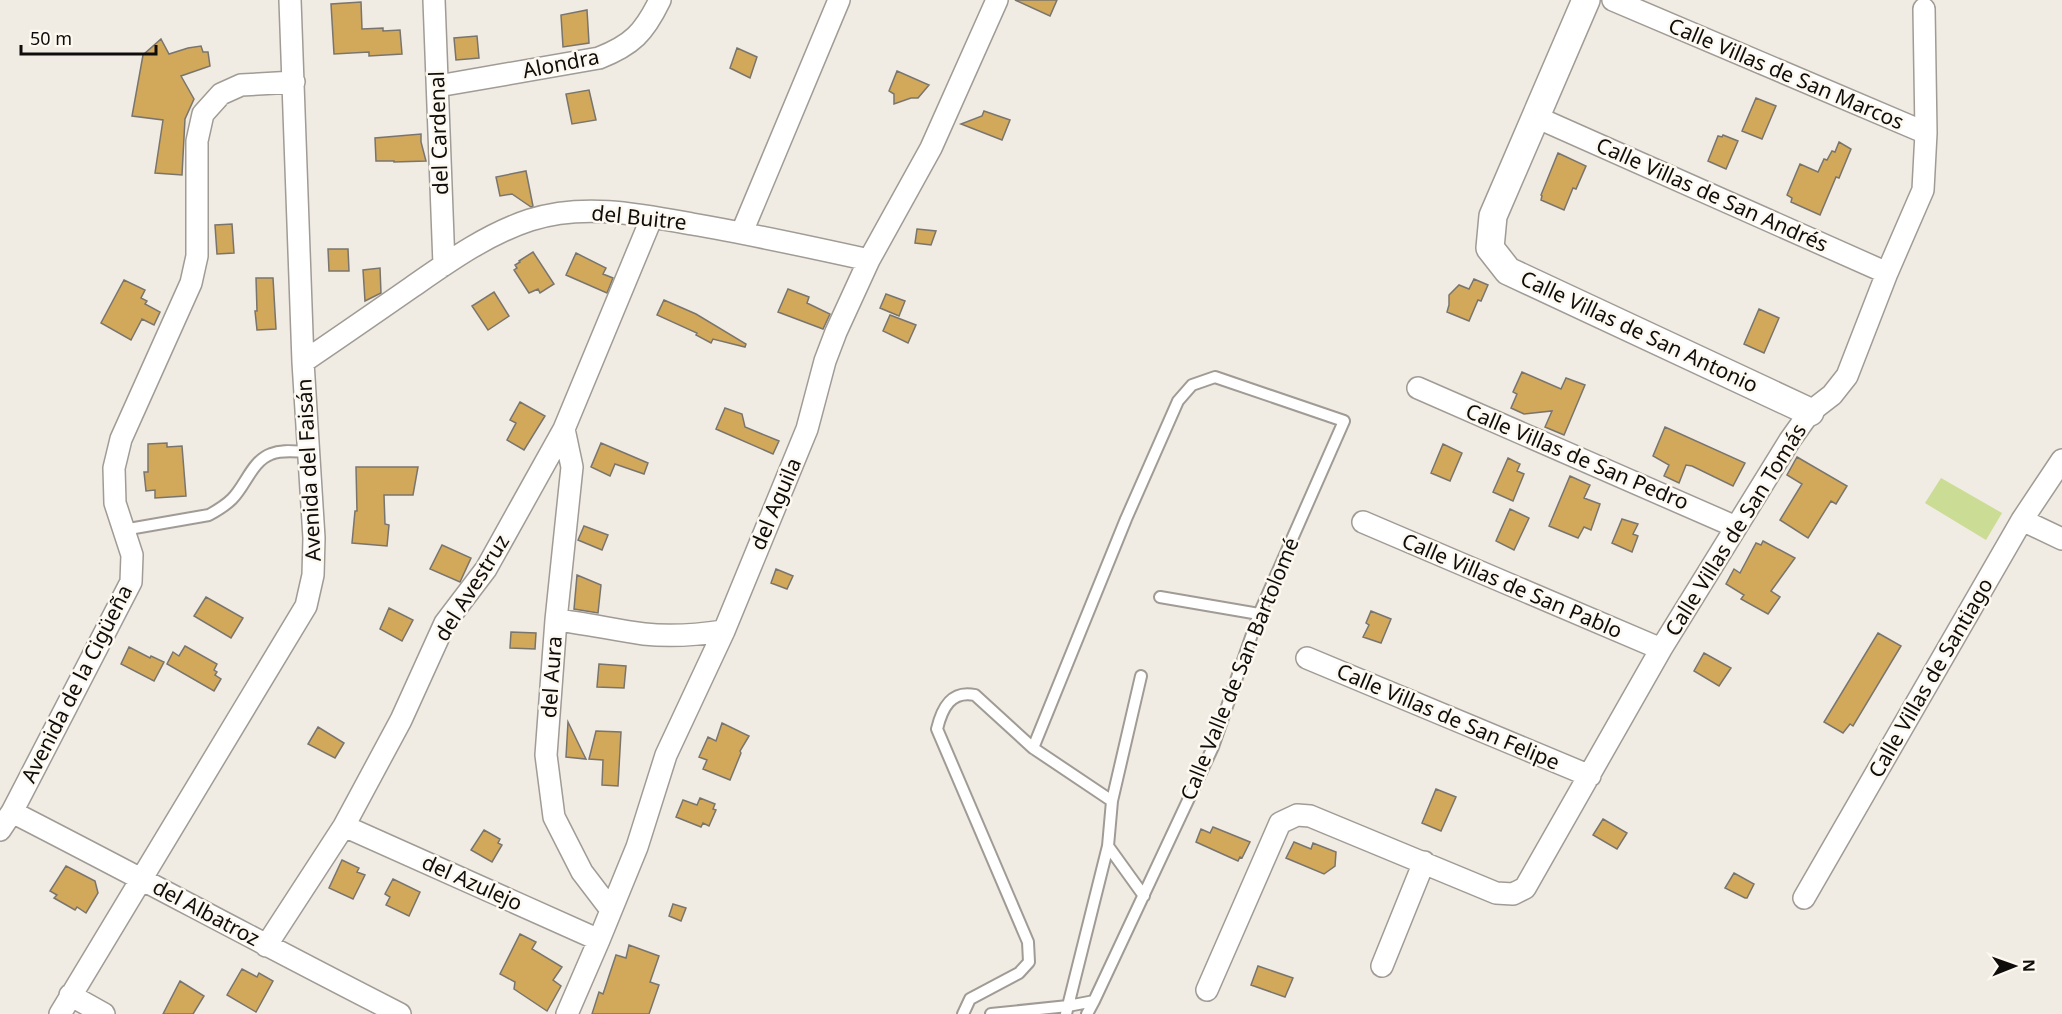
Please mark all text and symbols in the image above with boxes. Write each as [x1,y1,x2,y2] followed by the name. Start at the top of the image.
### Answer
[1664,11,1908,135] street label: Calle Villas de San Marcos
[21,18,156,56] scale bar
[30,26,72,50] text: 50 m
[520,42,602,84] street label: Alondra
[422,71,454,195] street label: del Cardenal
[1592,130,1833,258] street label: Calle Villas de San Andrés
[590,198,688,236] street label: del Buitre
[1516,264,1763,399] street label: Calle Villas de San Antonio
[289,378,327,562] street label: Avenida del Faisán
[1462,396,1693,516] street label: Calle Villas de San Pedro
[1658,418,1812,641] street label: Calle Villas de San Tomás
[743,453,807,554] street label: del Aguila
[1398,526,1627,644] street label: Calle Villas de San Pablo
[427,529,515,646] street label: del Avestruz
[1173,533,1305,804] street label: Calle Valle de San Bartolomé
[1861,573,1999,782] street label: Calle Villas de Santiago
[14,580,138,787] street label: Avenida de la Cigüeña
[534,635,568,719] street label: del Aura
[1333,656,1564,776] street label: Calle Villas de San Felipe
[418,847,527,917] street label: del Azulejo
[148,872,265,952] street label: del Albatroz
[1984,936,2044,996] north arrow
[2018,959,2040,972] text: N

